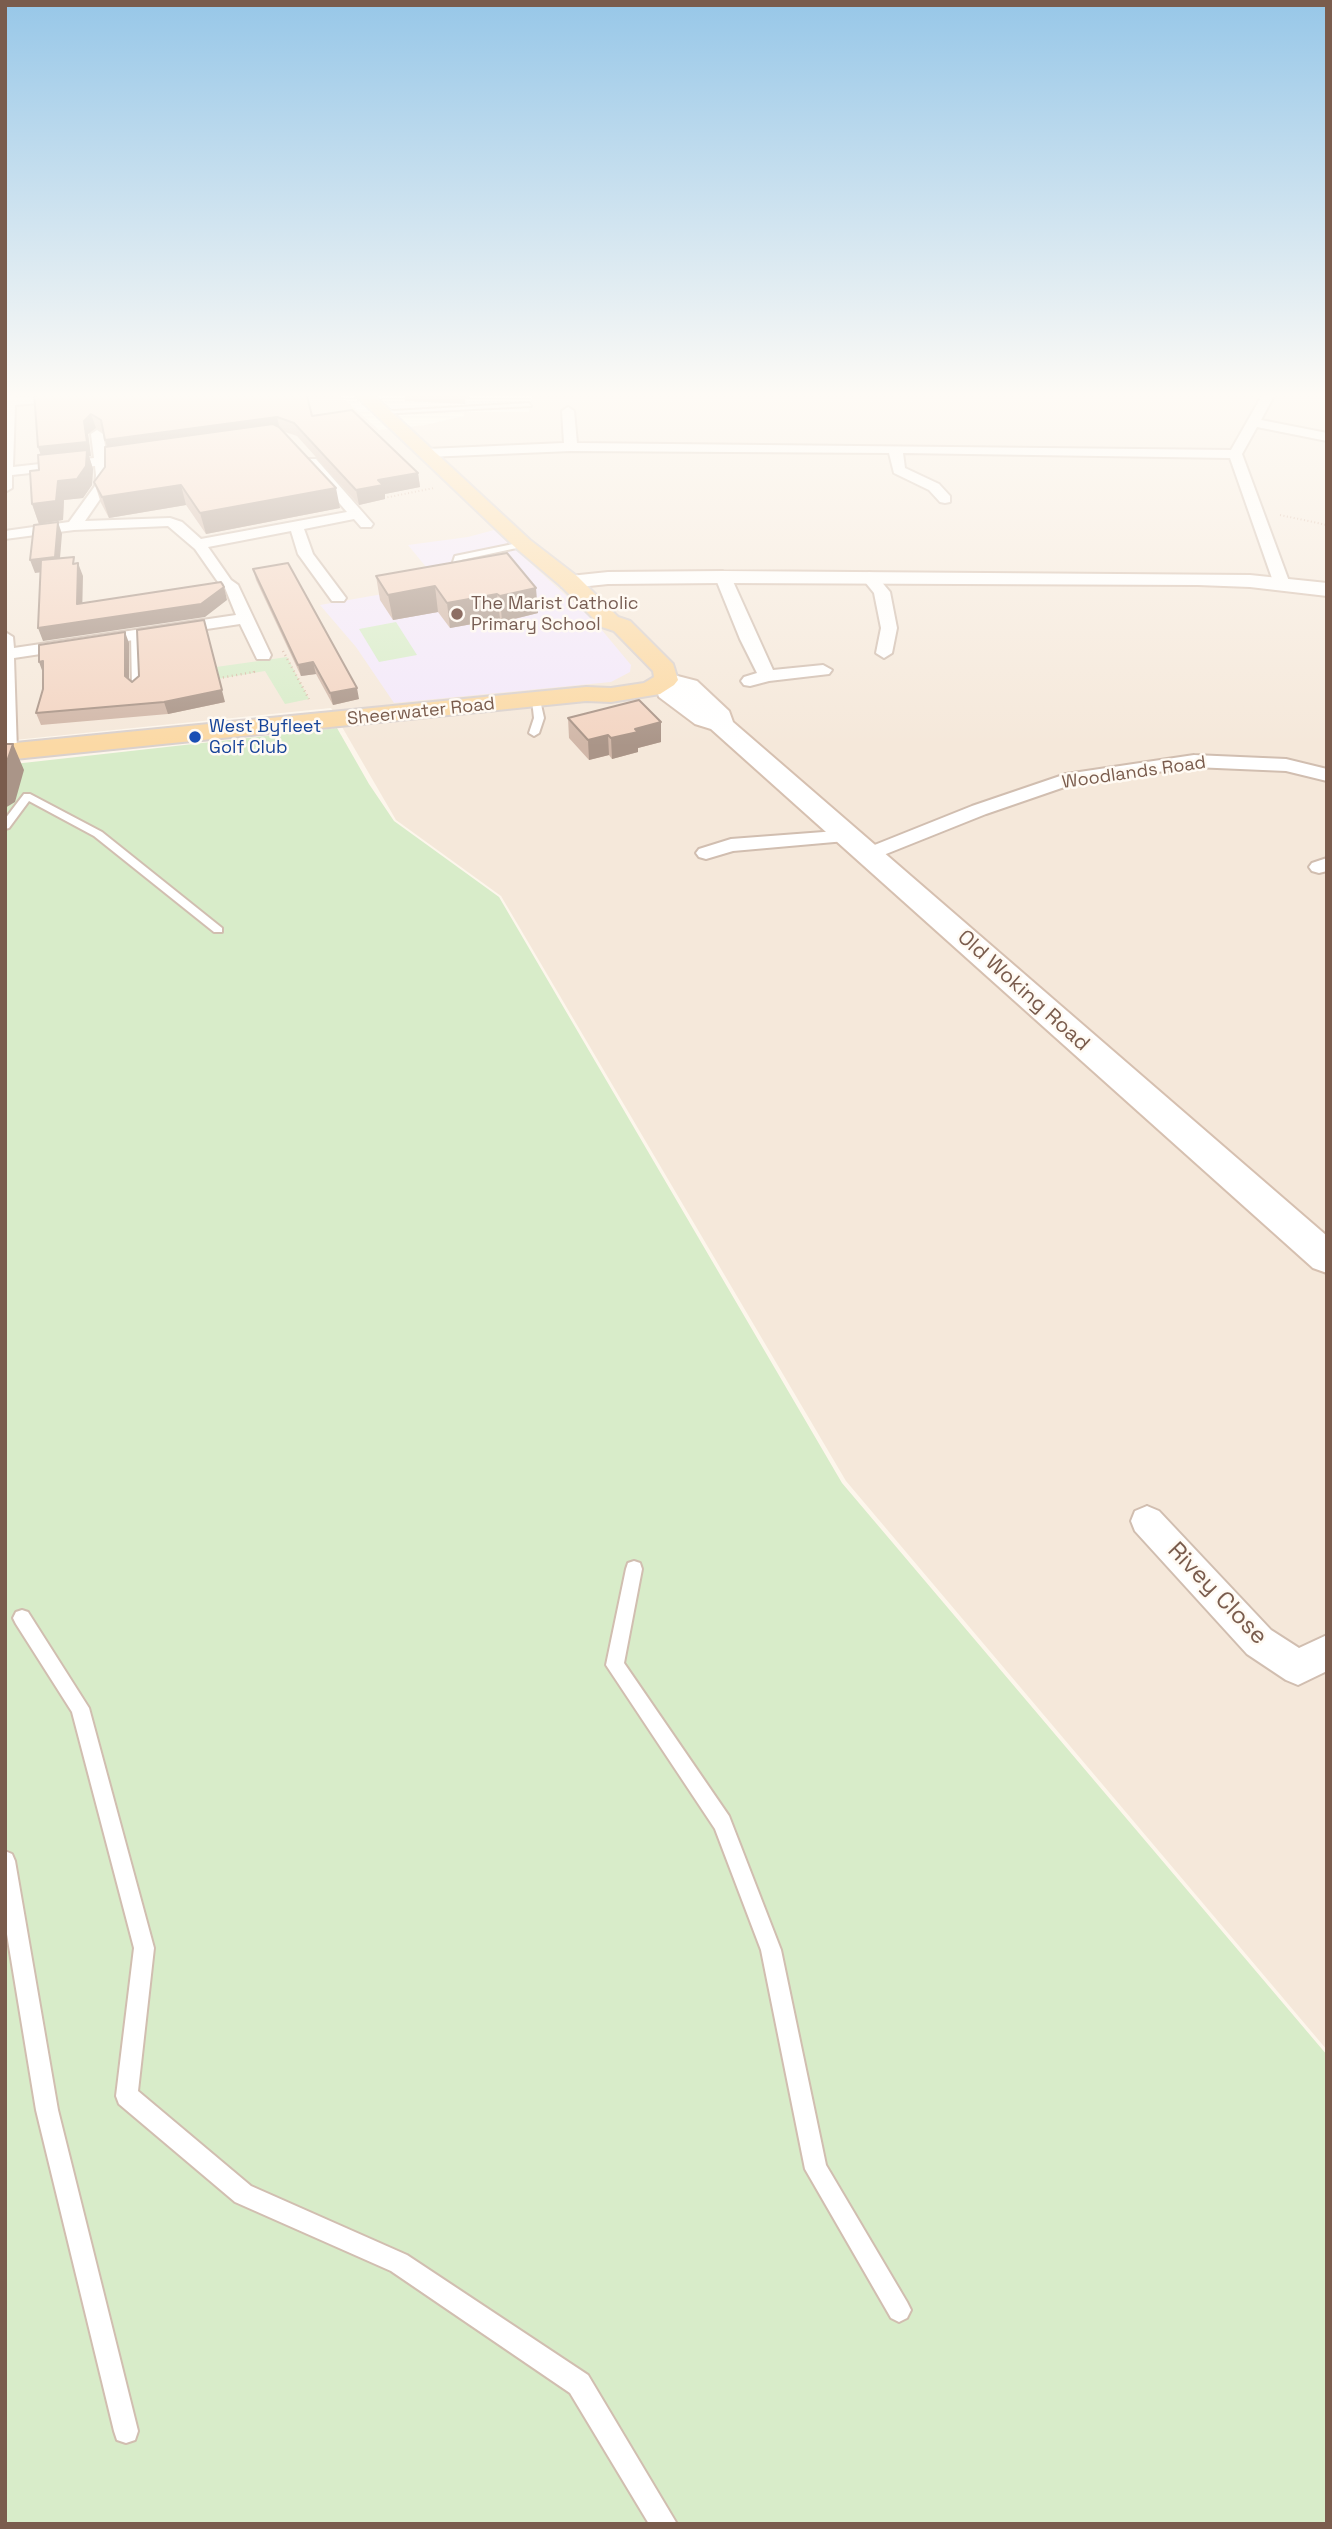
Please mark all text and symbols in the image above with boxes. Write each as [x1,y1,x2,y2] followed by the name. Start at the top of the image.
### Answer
[471,593,639,636] place label: The Marist Catholic Primary School
[449,606,465,622] marker: The Marist Catholic Primary School
[346,694,496,730] street label: Sheerwater Road
[209,716,321,758] place label: West Byfleet Golf Club
[187,729,203,745] marker: West Byfleet Golf Club
[1061,752,1207,794] street label: Woodlands Road
[952,925,1094,1057] street label: Old Woking Road
[1161,1537,1273,1651] street label: Rivey Close

